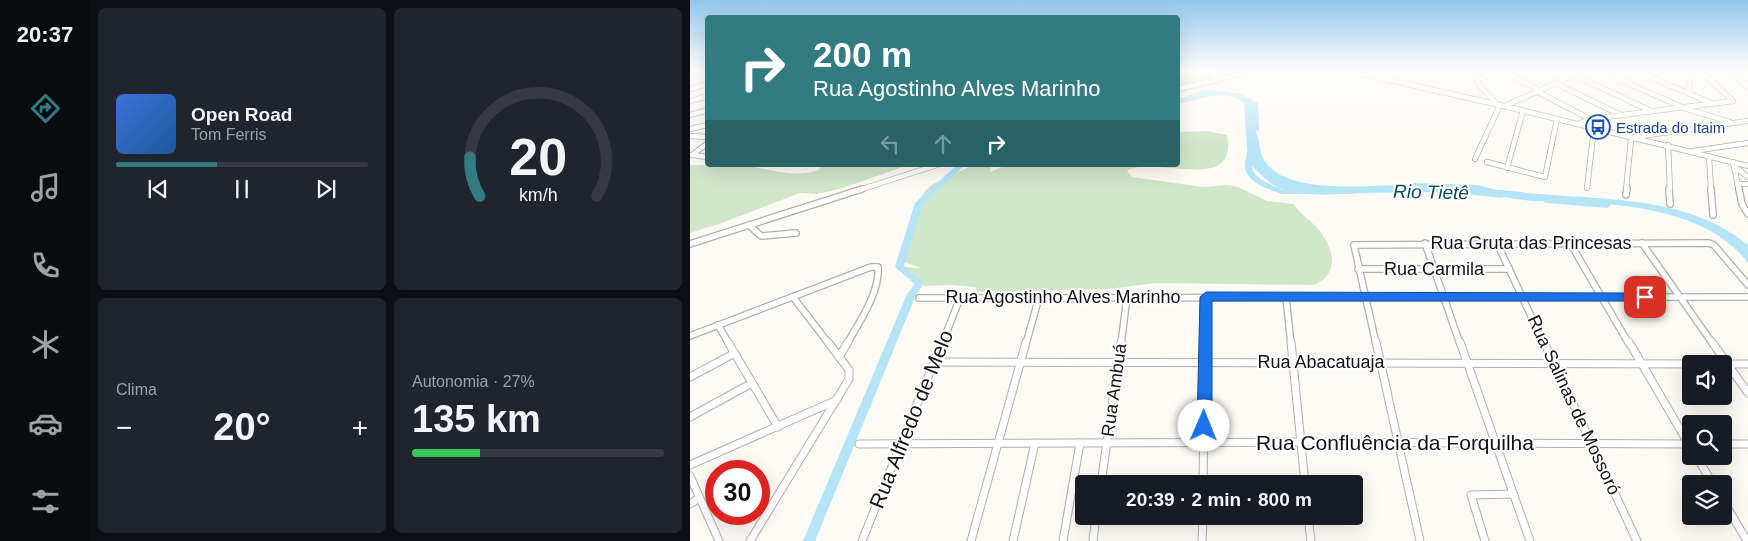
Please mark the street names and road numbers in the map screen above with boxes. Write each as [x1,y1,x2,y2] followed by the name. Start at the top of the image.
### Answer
[1430,233,1632,253] street label: Rua Gruta das Princesas
[1384,259,1485,279] street label: Rua Carmila
[945,287,1181,307] street label: Rua Agostinho Alves Marinho
[1523,312,1625,498] street label: Rua Salinas de Mossoró
[865,326,957,512] street label: Rua Alfredo de Melo
[1098,341,1131,438] street label: Rua Ambuá
[1257,352,1386,372] street label: Rua Abacatuaja
[1256,431,1534,454] street label: Rua Confluência da Forquilha

